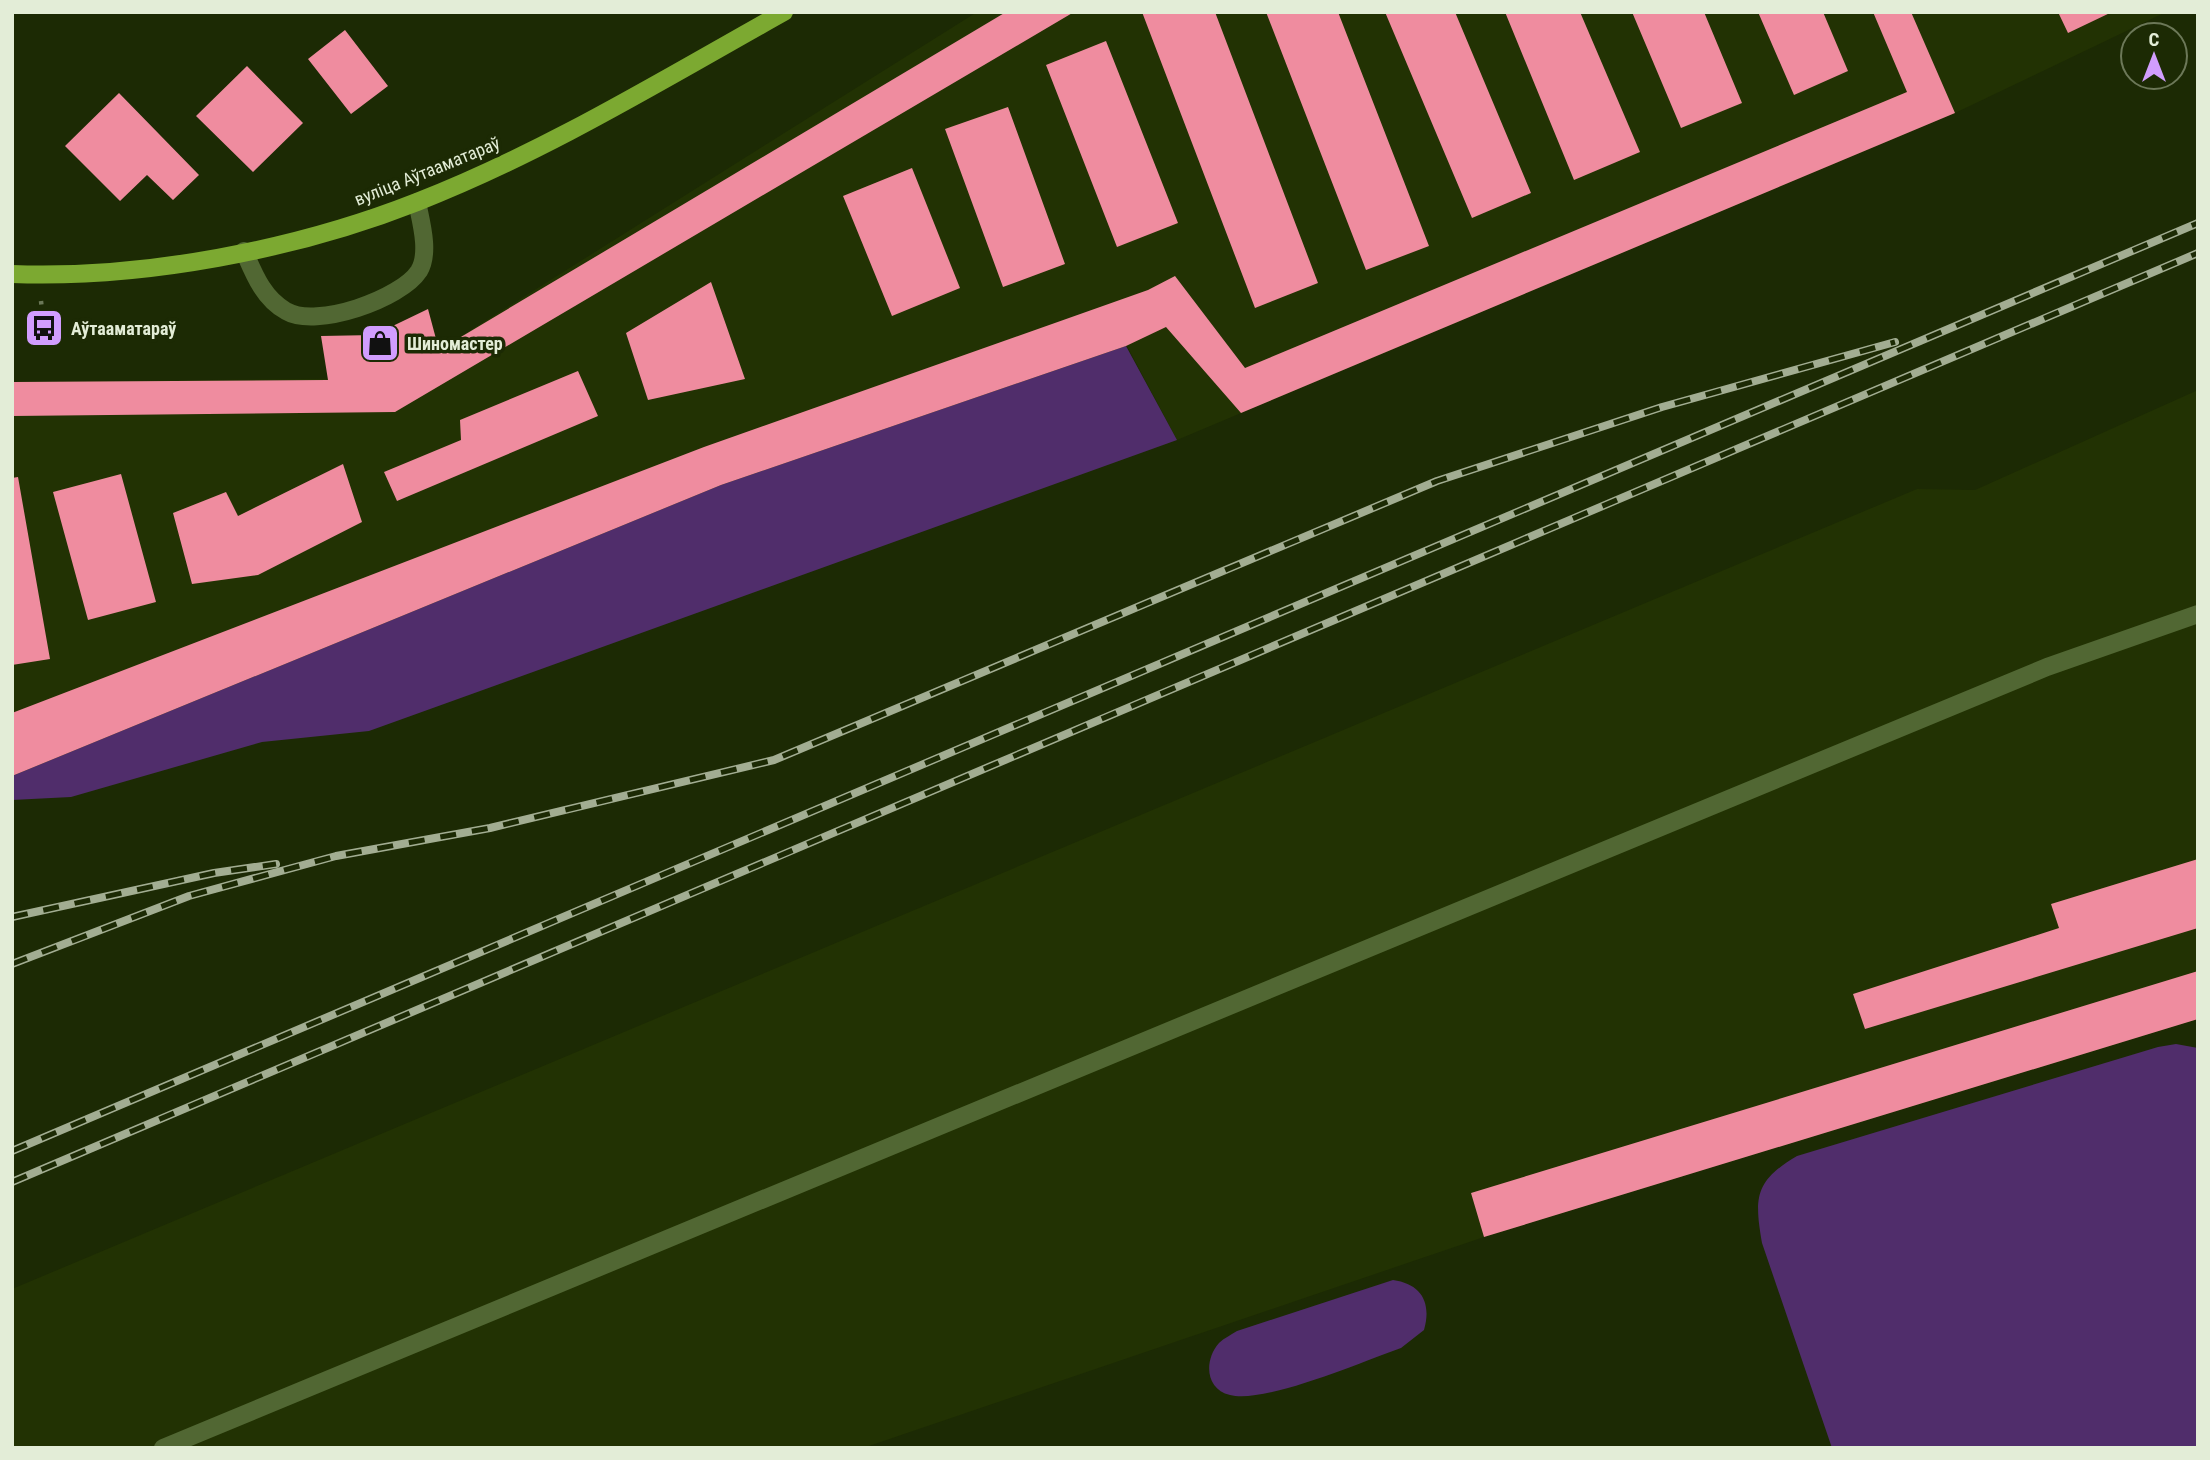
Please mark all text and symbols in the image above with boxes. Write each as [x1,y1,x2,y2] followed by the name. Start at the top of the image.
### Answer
[2119,21,2189,91] north arrow
[2149,28,2160,51] text: С
[351,132,503,210] street label: вуліца Аўтааматараў
[23,307,65,349] bus stop icon: Аўтааматараў
[71,318,176,339] place label: Аўтааматараў
[359,322,401,364] shop icon: Шиномастер
[407,333,503,354] place label: Шиномастер

